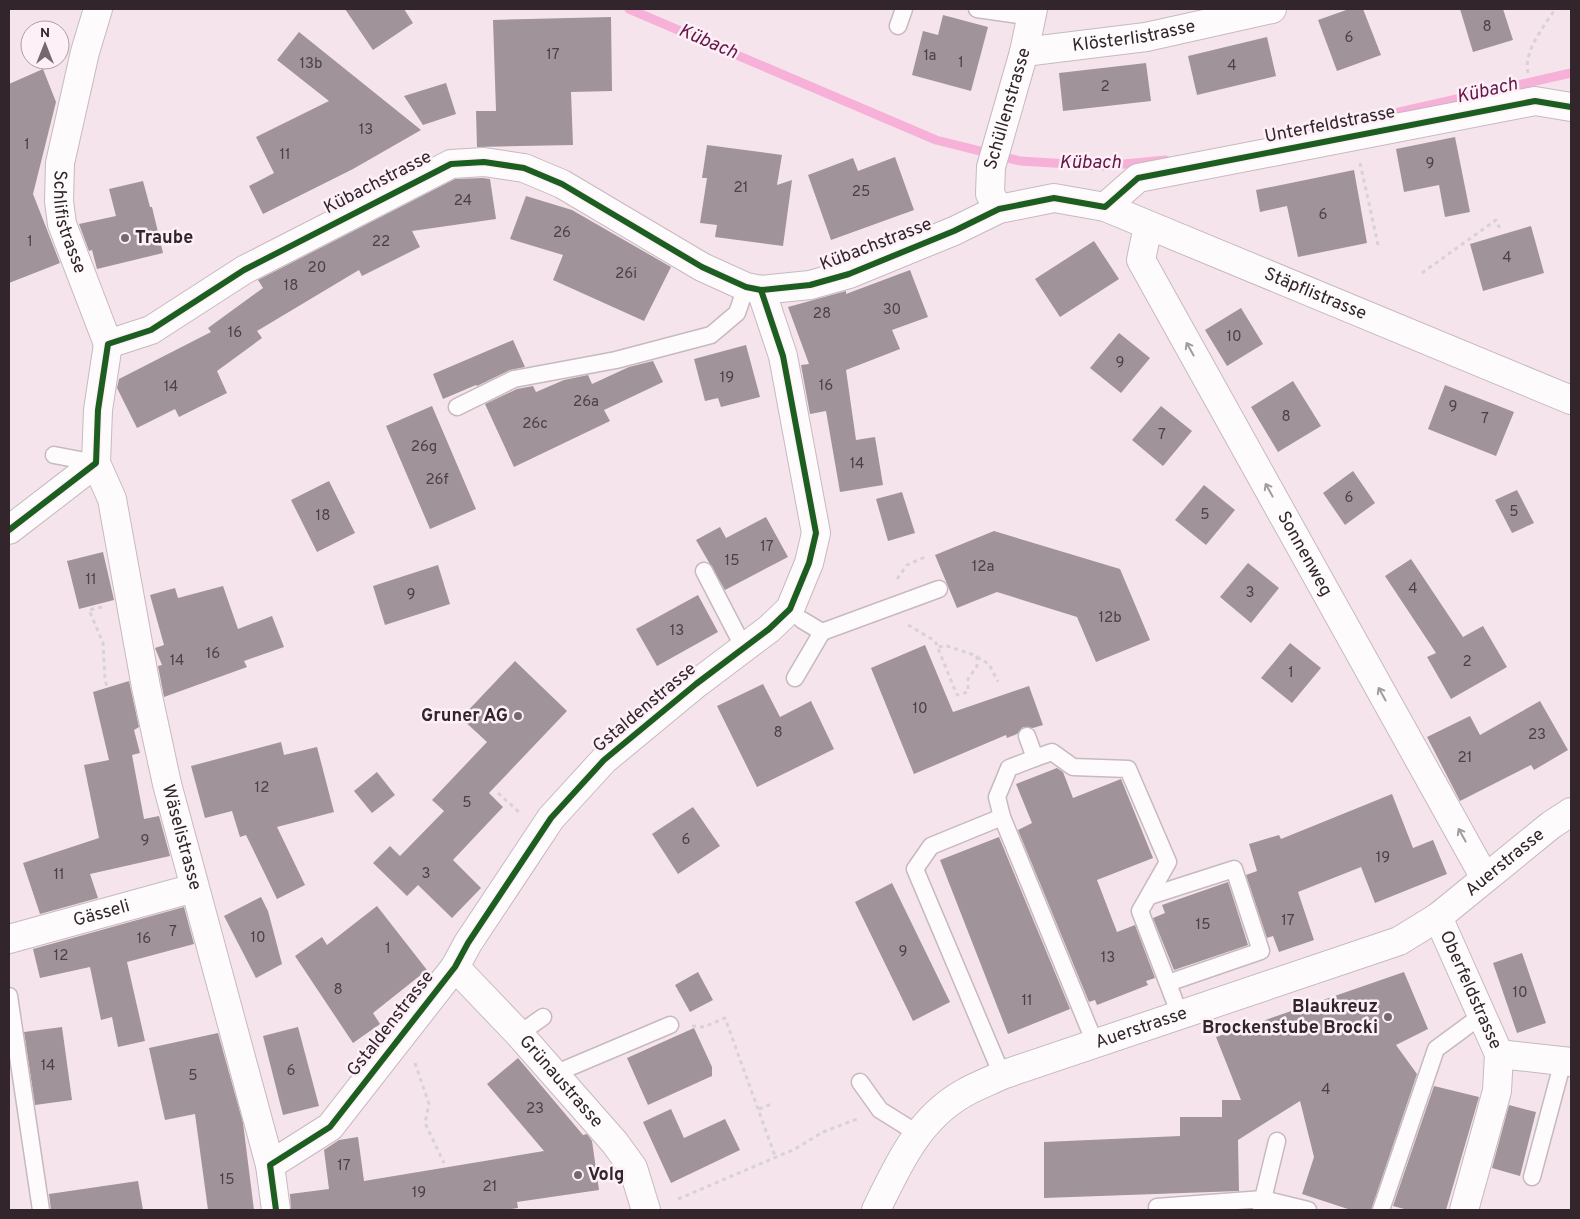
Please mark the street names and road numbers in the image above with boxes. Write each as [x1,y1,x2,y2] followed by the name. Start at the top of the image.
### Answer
[1071,15,1198,57] street label: Klösterlistrasse
[979,45,1036,173] street label: Schüllenstrasse
[1263,101,1397,149] street label: Unterfeldstrasse
[320,146,436,220] street label: Kübachstrasse
[47,170,91,277] street label: Schlifistrasse
[817,213,935,277] street label: Kübachstrasse
[1261,263,1370,326] street label: Stäpflistrasse
[1272,507,1337,600] street label: Sonnenweg
[588,658,702,758] street label: Gstaldenstrasse
[156,782,207,893] street label: Wäselistrasse
[1460,823,1549,902] street label: Auerstrasse
[71,895,132,932] street label: Gässeli
[1434,927,1507,1053] street label: Oberfeldstrasse
[342,966,440,1082] street label: Gstaldenstrasse
[1092,1002,1190,1054] street label: Auerstrasse
[514,1030,608,1133] street label: Grünaustrasse

